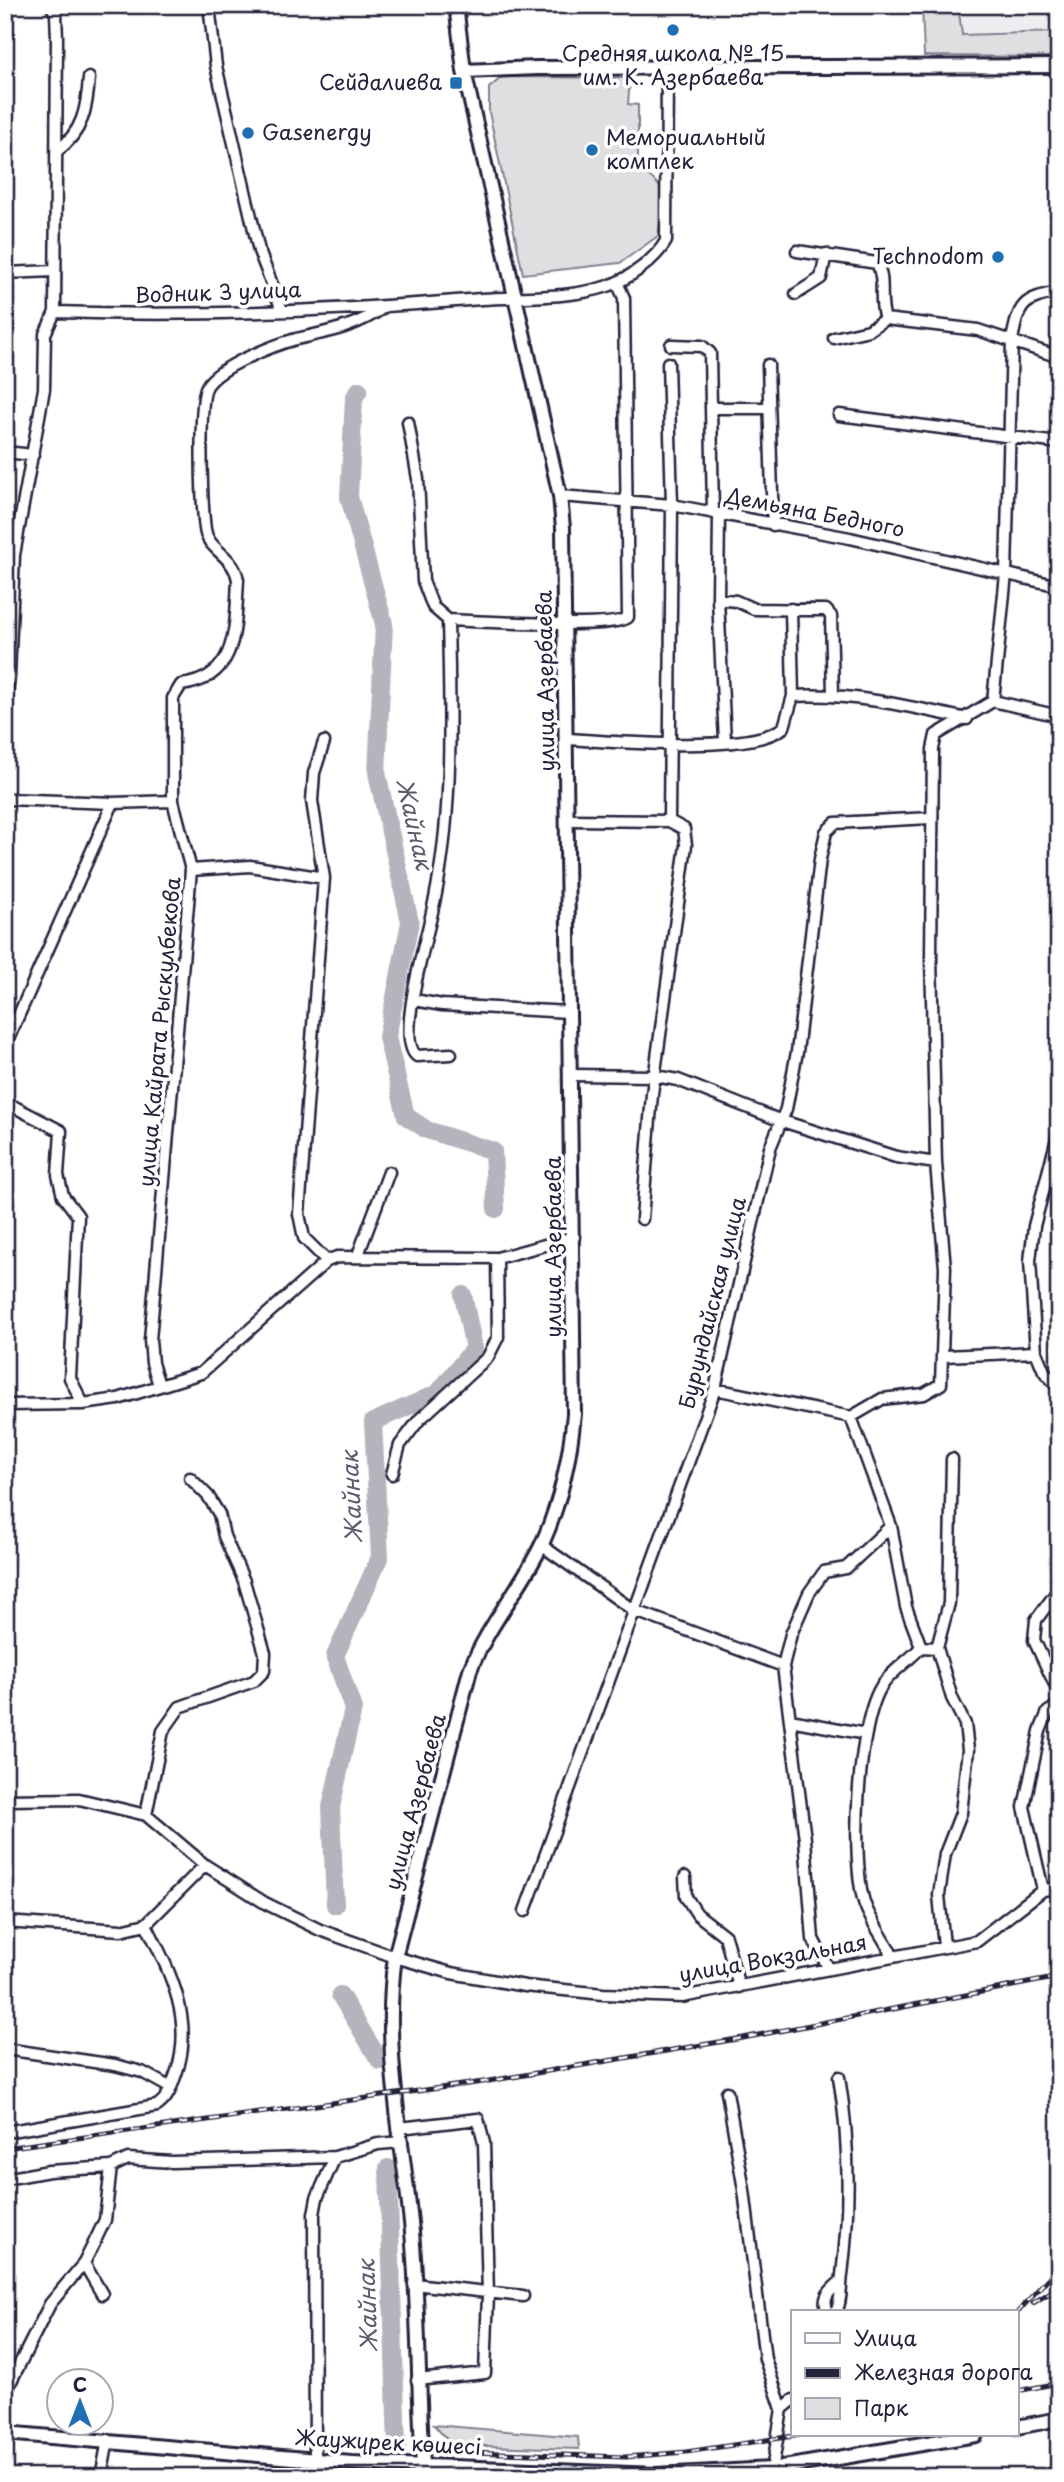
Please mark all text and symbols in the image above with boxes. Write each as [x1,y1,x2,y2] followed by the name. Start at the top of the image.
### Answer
[665,22,681,38] marker: Средняя школа № 15 им. К. Азербаева
[562,36,784,92] place label: Средняя школа № 15 им. К. Азербаева
[319,65,442,97] place label: Сейдалиева
[448,75,464,91] marker: Сейдалиева
[262,115,372,147] place label: Gasenergy
[606,120,766,176] place label: Мемориальный комплек
[240,125,256,141] marker: Gasenergy
[584,142,600,158] marker: Мемориальный комплек
[872,239,984,271] place label: Technodom
[990,249,1006,265] marker: Technodom
[134,272,302,310] street label: Водник 3 улица
[722,478,908,544] street label: Демьяна Бедного
[526,590,562,772] street label: улица Азербаева
[388,775,443,875] water label: Жайнак
[129,876,187,1188] street label: улица Кайрата Рыскулбекова
[536,1156,568,1338] street label: улица Азербаева
[669,1192,753,1412] street label: Бурундайская улица
[330,1448,370,1544] water label: Жайнак
[375,1710,453,1893] street label: улица Азербаева
[676,1925,869,1989] street label: улица Вокзальная
[347,2257,386,2353] water label: Жайнак
[791,2310,1018,2436] legend
[854,2321,917,2353] text: Улица
[854,2355,1032,2387] text: Железная дорога
[46,2366,116,2436] north arrow
[73,2370,87,2398] text: С
[854,2391,909,2423] text: Парк
[294,2420,482,2462] street label: Жаужүрек көшесі

